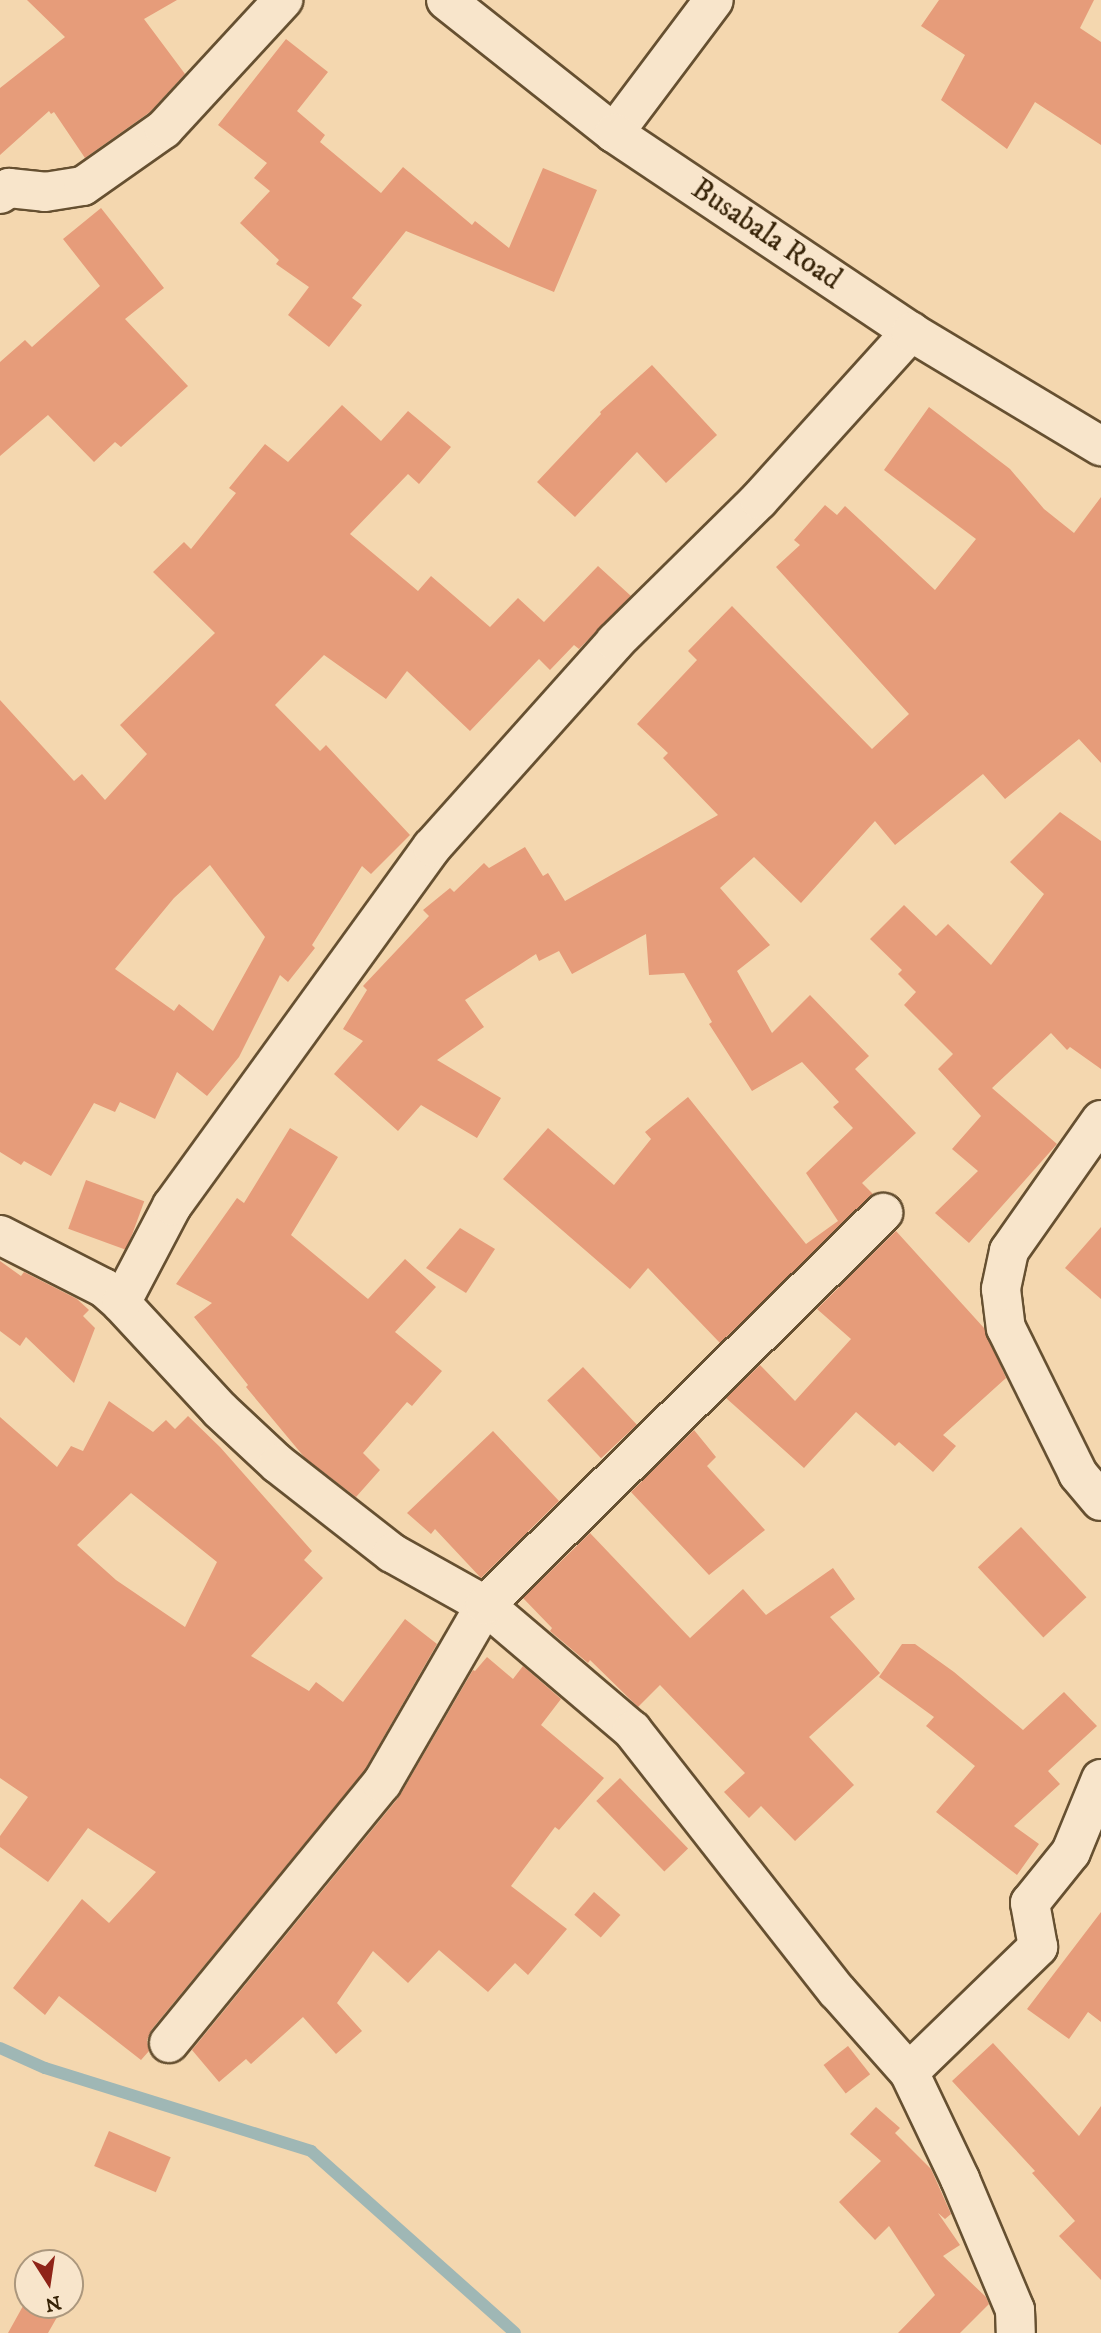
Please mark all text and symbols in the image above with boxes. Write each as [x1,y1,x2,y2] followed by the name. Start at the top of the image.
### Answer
[684,172,848,298] street label: Busabala Road
[14,2249,84,2319] north arrow
[43,2290,63,2316] text: N

